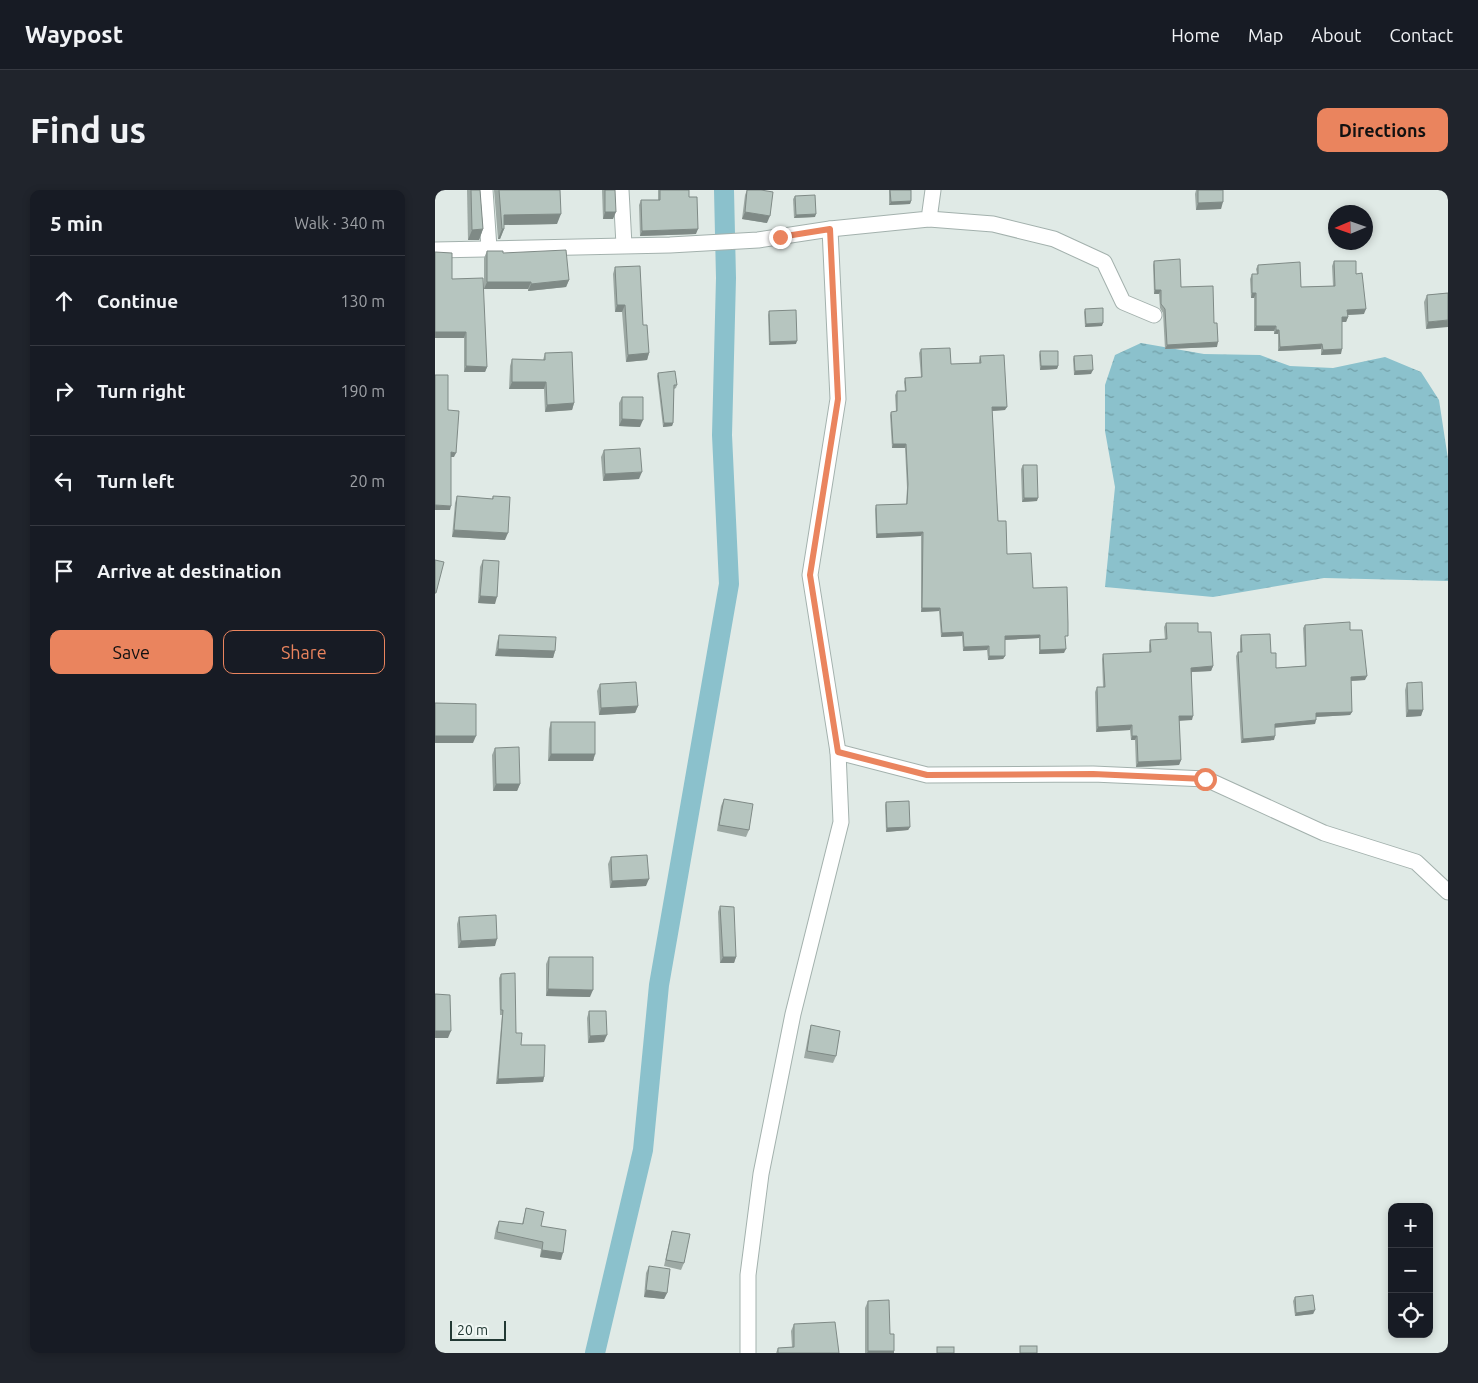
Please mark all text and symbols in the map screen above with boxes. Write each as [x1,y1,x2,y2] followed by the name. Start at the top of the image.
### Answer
[25,21,123,48] text: Waypost
[1171,25,1220,45] text: Home
[1248,25,1283,45] text: Map
[1311,25,1361,45] text: About
[1389,25,1453,45] text: Contact
[1317,108,1448,152] button: Directions
[30,110,146,150] text: Find us
[1328,205,1373,250] north arrow
[50,211,103,235] text: 5 min
[294,214,385,232] text: Walk · 340 m
[769,226,792,249] route end
[50,287,78,315] icon: ahead
[97,290,178,312] text: Continue
[340,292,385,310] text: 130 m
[50,377,78,405] icon: right
[97,380,185,402] text: Turn right
[340,382,385,400] text: 190 m
[50,467,78,495] icon: left
[97,470,175,492] text: Turn left
[349,472,385,490] text: 20 m
[50,557,78,585] icon: arrive
[97,560,282,582] text: Arrive at destination
[50,630,213,674] button: Save
[223,630,385,674] button: Share
[1194,768,1217,791] route start
[1388,1203,1433,1338] map controls
[1388,1203,1433,1248] button: +
[1388,1248,1433,1293] button: −
[1388,1293,1433,1338] button: locate
[450,1318,506,1341] scale bar
[457,1322,488,1338] text: 20 m

